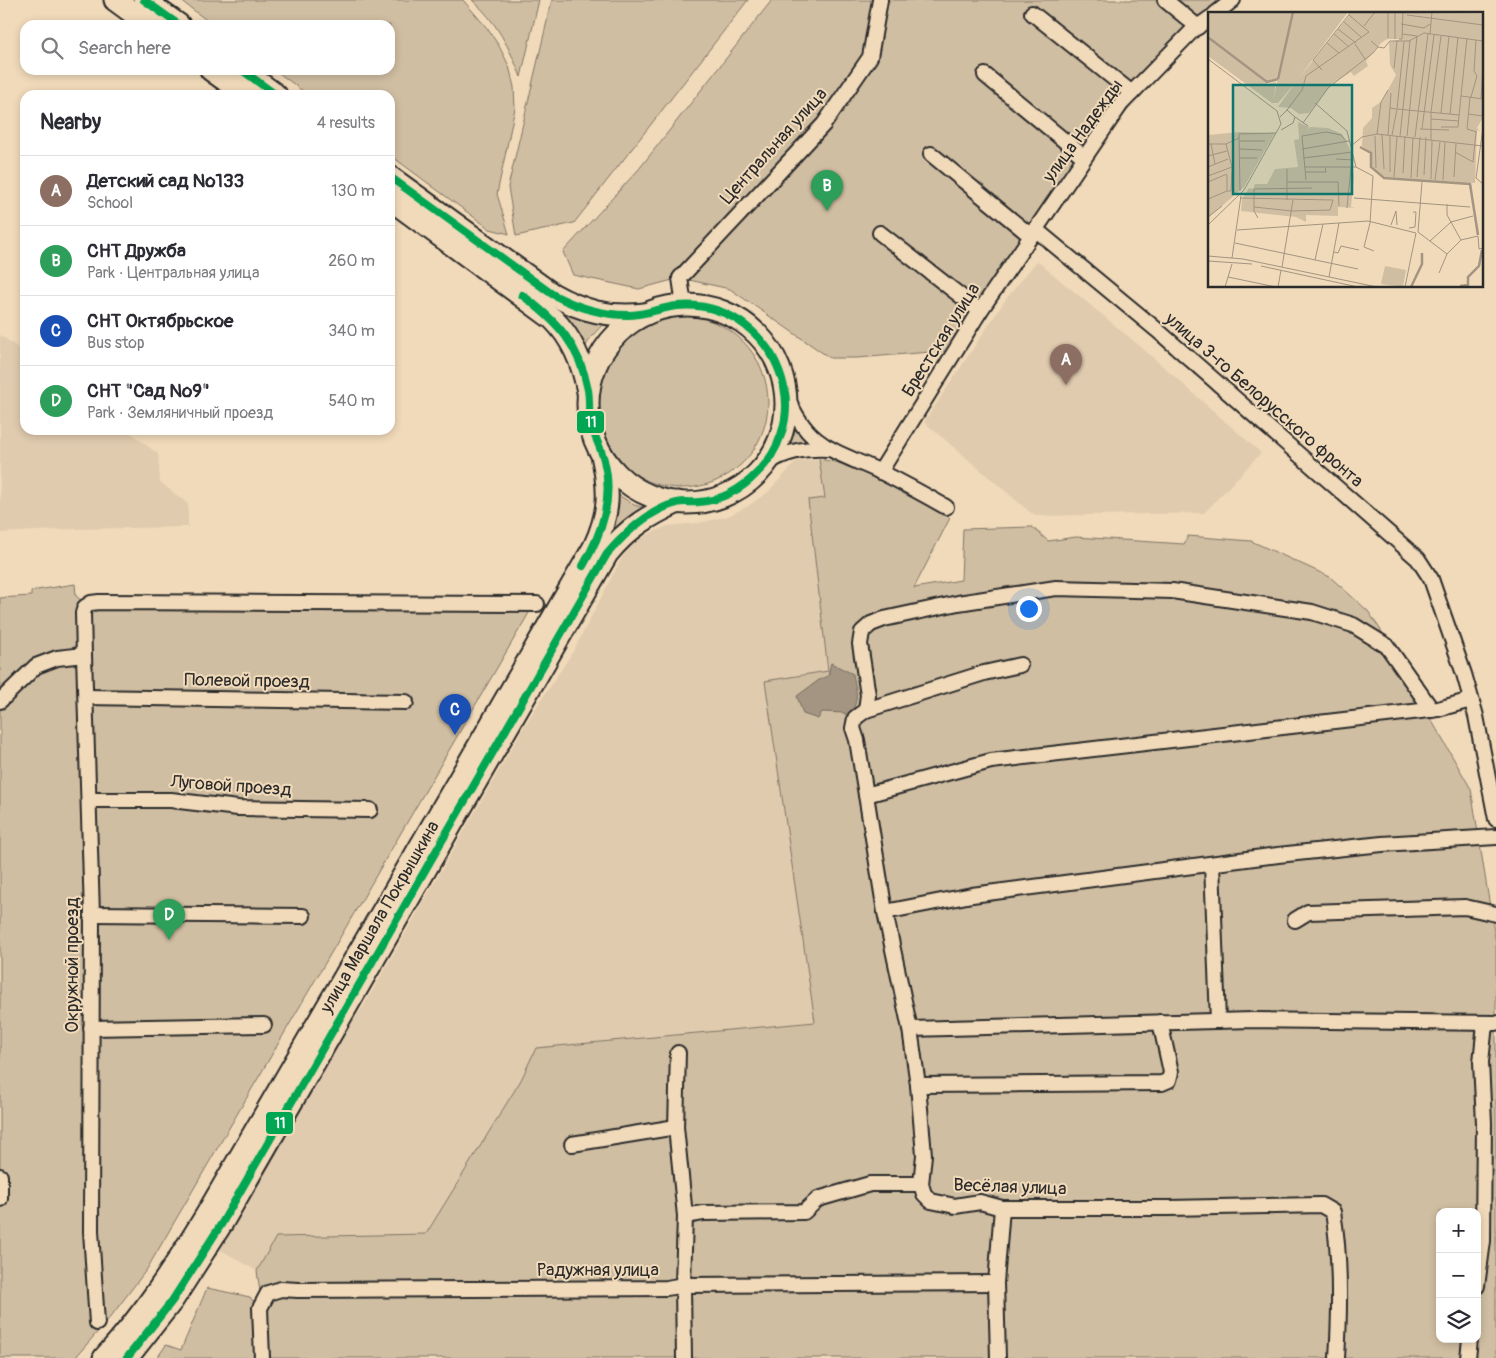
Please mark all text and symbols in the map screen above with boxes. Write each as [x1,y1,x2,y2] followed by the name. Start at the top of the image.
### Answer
[1208,12,1484,288] inset map
[20,20,395,75] search box
[38,34,66,62] icon: search
[78,36,171,60] text: Search here
[1037,75,1128,188] street label: улица Надежды
[716,83,832,209] street label: Центральная улица
[40,109,101,136] text: Nearby
[317,113,375,133] text: 4 results
[87,169,244,193] text: Детский сад №133
[811,170,843,211] pin: B
[51,181,61,201] text: A
[331,181,375,201] text: 130 m
[87,193,133,213] text: School
[87,239,186,263] text: СНТ Дружба
[51,251,61,271] text: B
[328,251,375,271] text: 260 m
[87,263,259,283] text: Park · Центральная улица
[897,279,985,401] street label: Брестская улица
[1159,307,1368,492] street label: улица 3-го Белорусского фронта
[87,309,233,333] text: СНТ Октябрьское
[51,321,61,341] text: C
[328,321,375,341] text: 340 m
[87,333,145,353] text: Bus stop
[1050,344,1082,385] pin: A
[87,379,210,403] text: СНТ "Сад №9"
[51,391,61,411] text: D
[328,391,375,411] text: 540 m
[87,403,273,423] text: Park · Земляничный проезд
[576,410,605,434] line badge: 11
[586,414,596,431] text: 11
[1016,596,1042,622] your location
[184,668,310,694] street label: Полевой проезд
[439,694,471,735] pin: C
[169,770,292,802] street label: Луговой проезд
[314,816,444,1018] street label: улица Маршала Покрышкина
[61,897,84,1033] street label: Окружной проезд
[153,899,185,940] pin: D
[265,1111,294,1135] line badge: 11
[275,1115,285,1132] text: 11
[953,1174,1067,1200] street label: Весёлая улица
[1436,1208,1481,1343] map controls
[1436,1208,1481,1253] button: +
[1436,1253,1481,1298] button: −
[537,1259,659,1282] street label: Радужная улица
[1436,1298,1481,1343] button: layers

